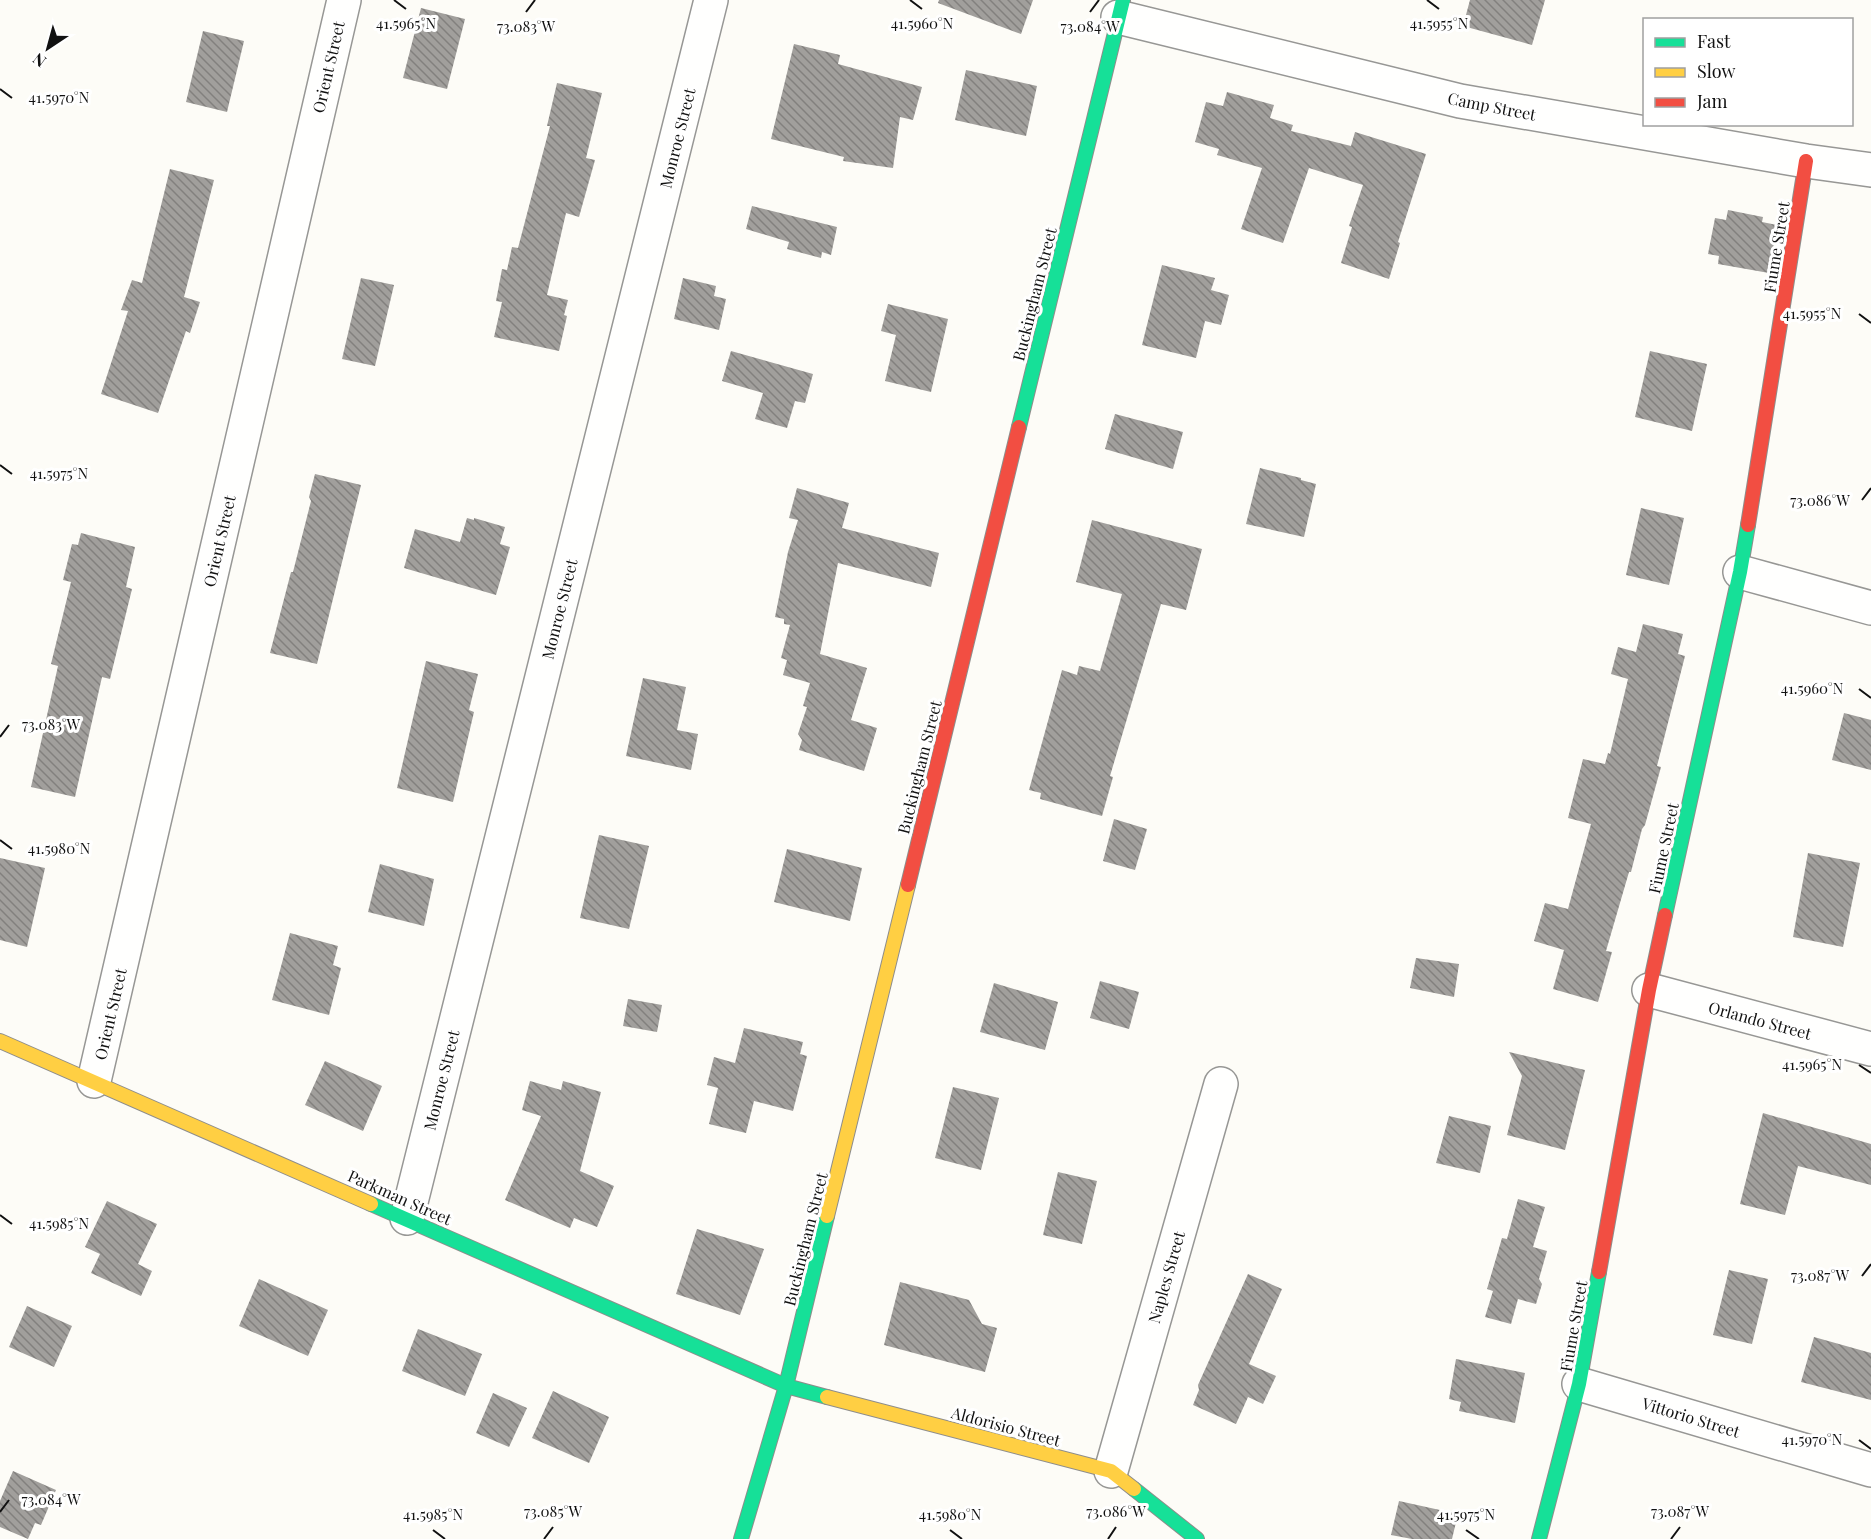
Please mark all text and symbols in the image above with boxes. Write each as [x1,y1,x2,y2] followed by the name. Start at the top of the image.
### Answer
[376,13,436,33] text: 41.5965°N
[891,13,954,33] text: 41.5960°N
[1410,13,1469,33] text: 41.5955°N
[497,16,556,36] text: 73.083°W
[1060,16,1120,36] text: 73.084°W
[18,18,78,78] north arrow
[1643,18,1853,126] legend
[307,19,349,115] street label: Orient Street
[1697,29,1731,53] text: Fast
[28,48,50,72] text: N
[1697,59,1735,83] text: Slow
[654,85,700,190] street label: Monroe Street
[29,87,90,107] text: 41.5970°N
[1446,87,1538,125] street label: Camp Street
[1696,89,1727,113] text: Jam
[1758,199,1794,294] street label: Fiume Street
[1007,225,1061,363] street label: Buckingham Street
[1783,303,1842,323] text: 41.5955°N
[30,463,89,483] text: 41.5975°N
[1790,490,1850,510] text: 73.086°W
[198,493,240,589] street label: Orient Street
[536,556,582,661] street label: Monroe Street
[1781,678,1844,698] text: 41.5960°N
[892,698,946,836] street label: Buckingham Street
[22,714,81,734] text: 73.083°W
[1643,800,1683,895] street label: Fiume Street
[28,838,91,858] text: 41.5980°N
[89,966,131,1062] street label: Orient Street
[1706,996,1814,1044] street label: Orlando Street
[418,1027,464,1132] street label: Monroe Street
[1782,1054,1842,1074] text: 41.5965°N
[345,1165,455,1229] street label: Parkman Street
[778,1170,832,1308] street label: Buckingham Street
[29,1213,89,1233] text: 41.5985°N
[1143,1228,1189,1325] street label: Naples Street
[1791,1265,1849,1285] text: 73.087°W
[1555,1278,1591,1373] street label: Fiume Street
[1639,1392,1743,1442] street label: Vittorio Street
[948,1401,1063,1451] street label: Aldorisio Street
[1782,1429,1843,1449] text: 41.5970°N
[21,1489,81,1509] text: 73.084°W
[524,1501,582,1521] text: 73.085°W
[1086,1501,1146,1521] text: 73.086°W
[1651,1501,1709,1521] text: 73.087°W
[403,1504,463,1524] text: 41.5985°N
[919,1504,982,1524] text: 41.5980°N
[1437,1504,1496,1524] text: 41.5975°N

